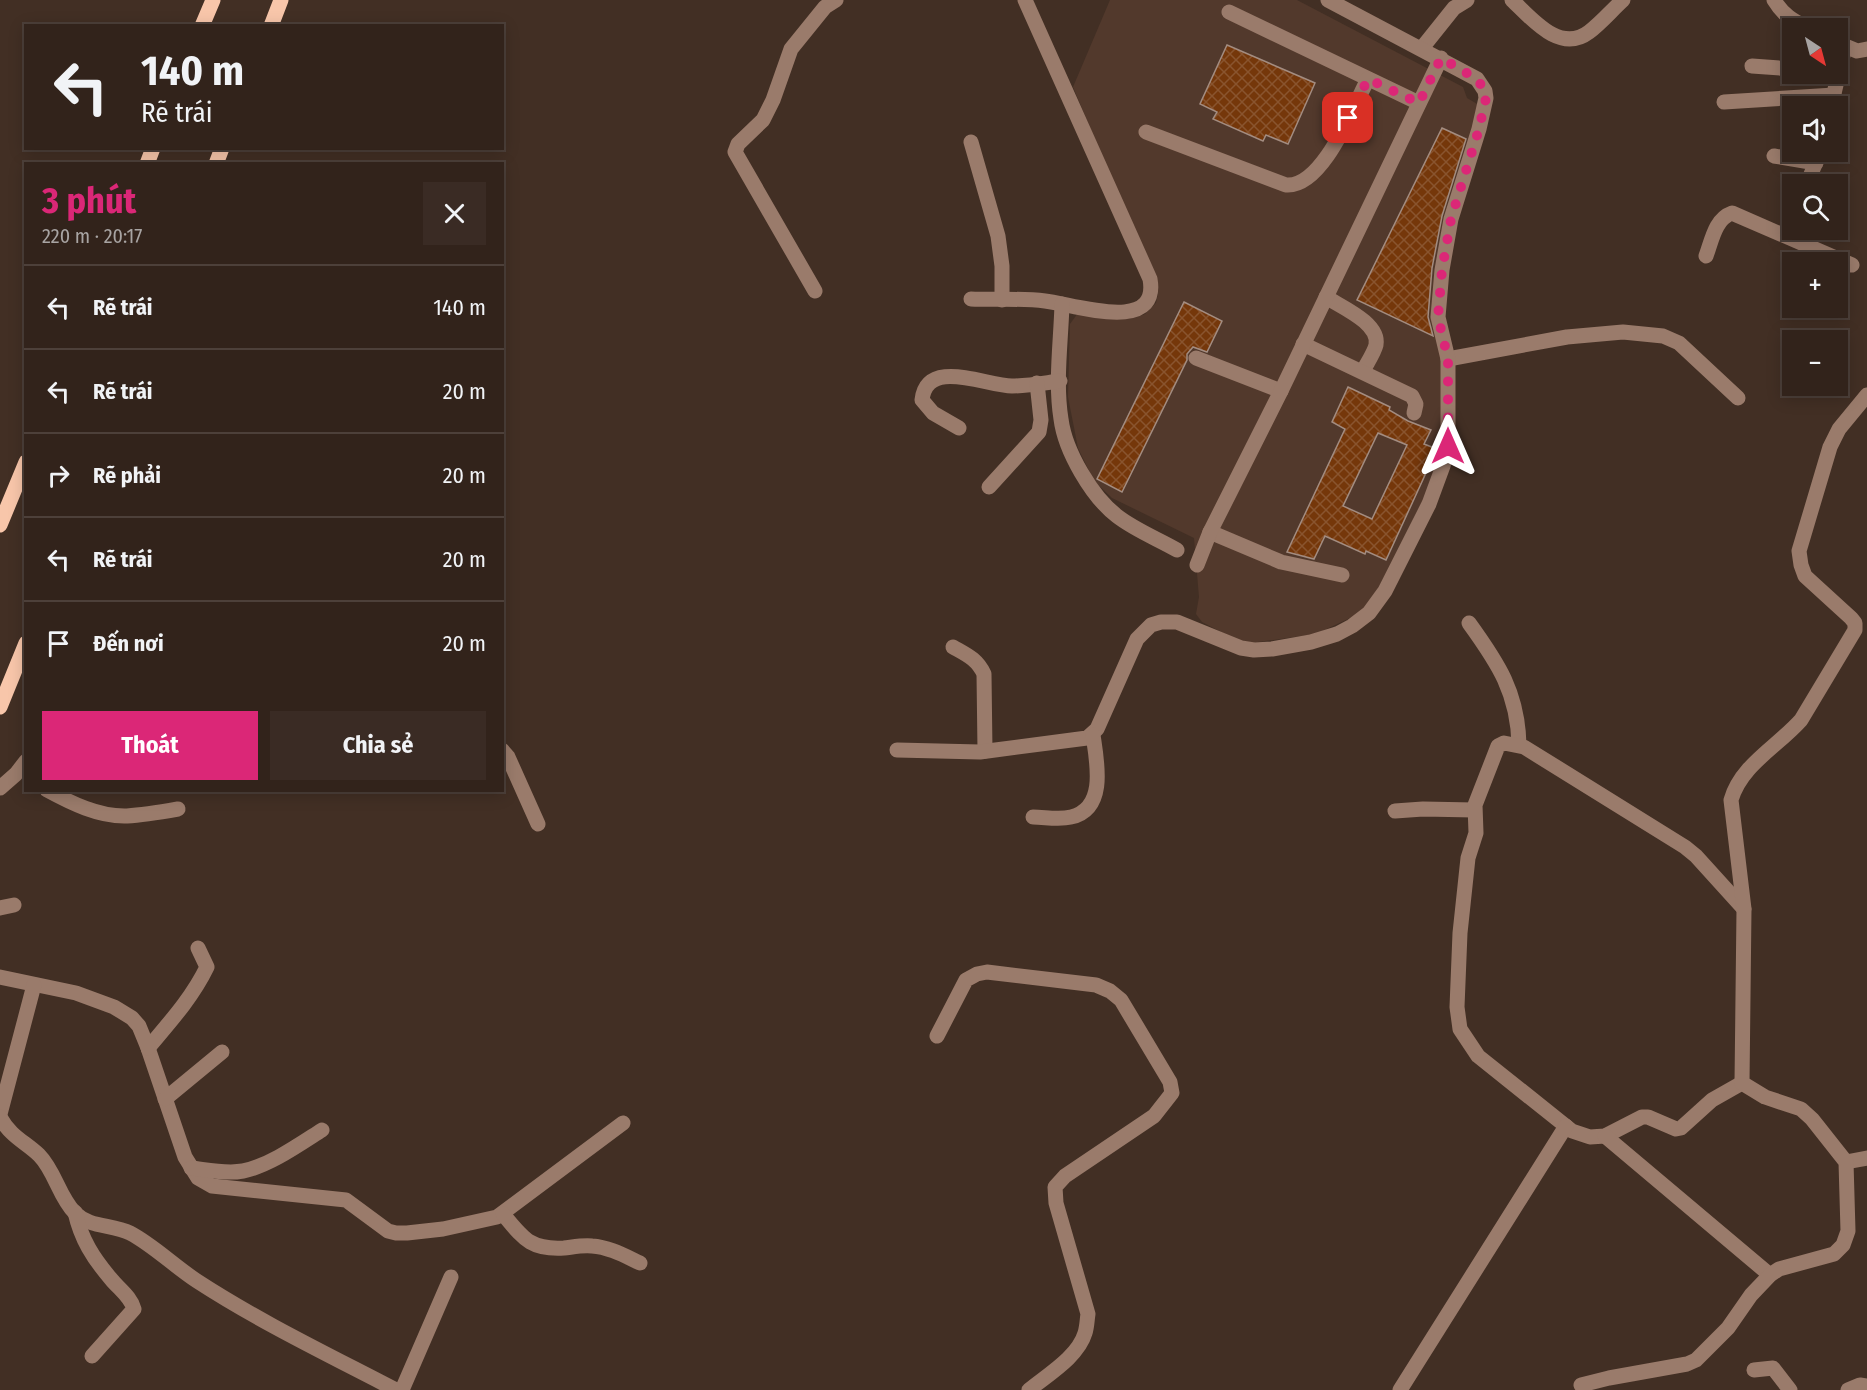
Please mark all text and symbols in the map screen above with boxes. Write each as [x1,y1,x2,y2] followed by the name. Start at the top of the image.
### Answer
[1782,18,1848,84] north arrow
[1782,18,1848,396] map controls
[141,46,244,96] text: 140 m
[42,48,120,126] icon: left
[1322,92,1373,143] pin
[1782,96,1848,162] button: sound
[141,97,212,129] text: Rẽ trái
[1331,101,1364,134] icon: arrive
[1782,174,1848,240] button: search
[42,179,136,223] text: 3 phút
[423,182,486,245] button: close
[42,224,142,248] text: 220 m · 20:17
[1782,252,1848,318] button: +
[42,291,75,324] icon: left
[93,294,153,321] text: Rẽ trái
[433,294,486,321] text: 140 m
[1782,330,1848,396] button: −
[42,375,75,408] icon: left
[93,378,153,405] text: Rẽ trái
[443,378,486,405] text: 20 m
[1416,414,1480,478] position arrow
[42,459,75,492] icon: right
[93,462,161,489] text: Rẽ phải
[443,462,486,489] text: 20 m
[42,543,75,576] icon: left
[93,546,153,573] text: Rẽ trái
[443,546,486,573] text: 20 m
[42,627,75,660] icon: arrive
[93,630,164,657] text: Đến nơi
[443,630,486,657] text: 20 m
[42,711,258,780] button: Thoát
[270,711,486,780] button: Chia sẻ

